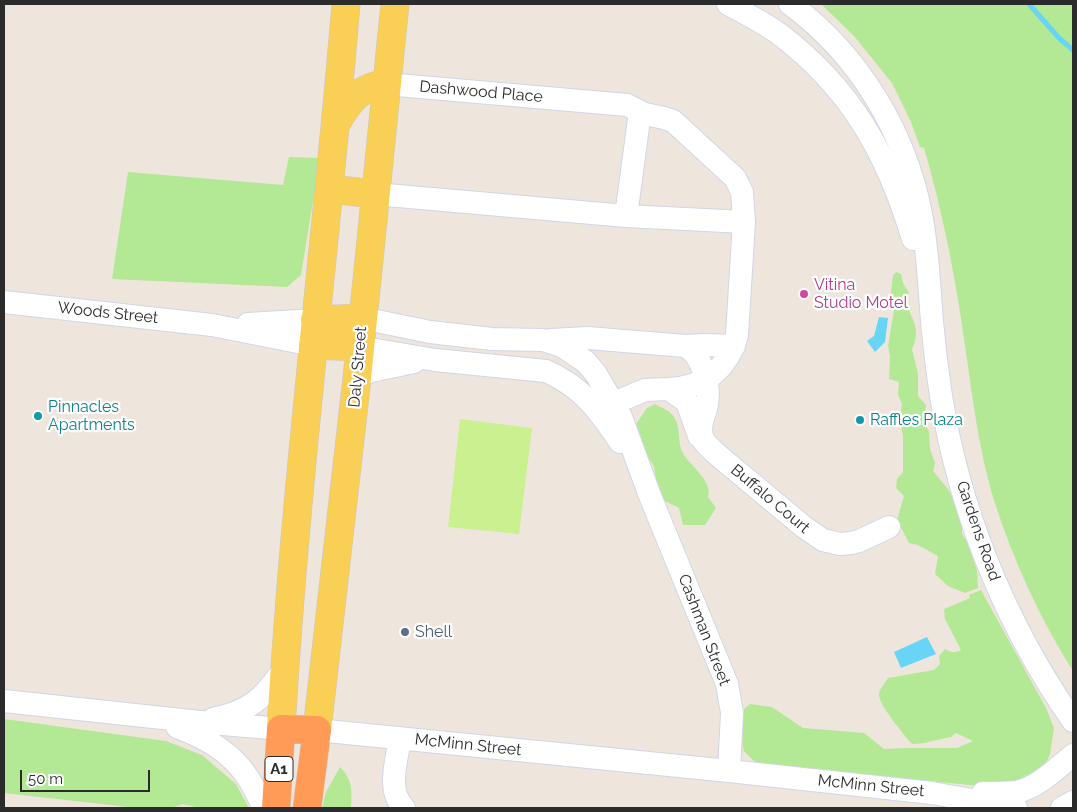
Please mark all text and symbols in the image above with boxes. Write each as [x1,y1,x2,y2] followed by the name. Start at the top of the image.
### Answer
[418,77,544,107] street label: Dashwood Place
[814,275,908,313] place label: Vitina Studio Motel
[798,288,810,300] marker: Vitina Studio Motel
[57,298,159,328] street label: Woods Street
[345,326,371,408] street label: Daly Street
[48,397,135,435] place label: Pinnacles Apartments
[32,410,44,422] marker: Pinnacles Apartments
[870,410,963,430] place label: Raffles Plaza
[854,414,866,426] marker: Raffles Plaza
[727,460,813,538] street label: Buffalo Court
[952,479,1004,583] street label: Gardens Road
[674,572,734,688] street label: Cashman Street
[415,622,452,642] place label: Shell
[399,626,411,638] marker: Shell
[414,730,522,760] street label: McMinn Street
[265,756,293,782] road number: A1
[22,760,152,792] scale bar
[28,770,63,788] text: 50 m
[817,771,925,801] street label: McMinn Street

